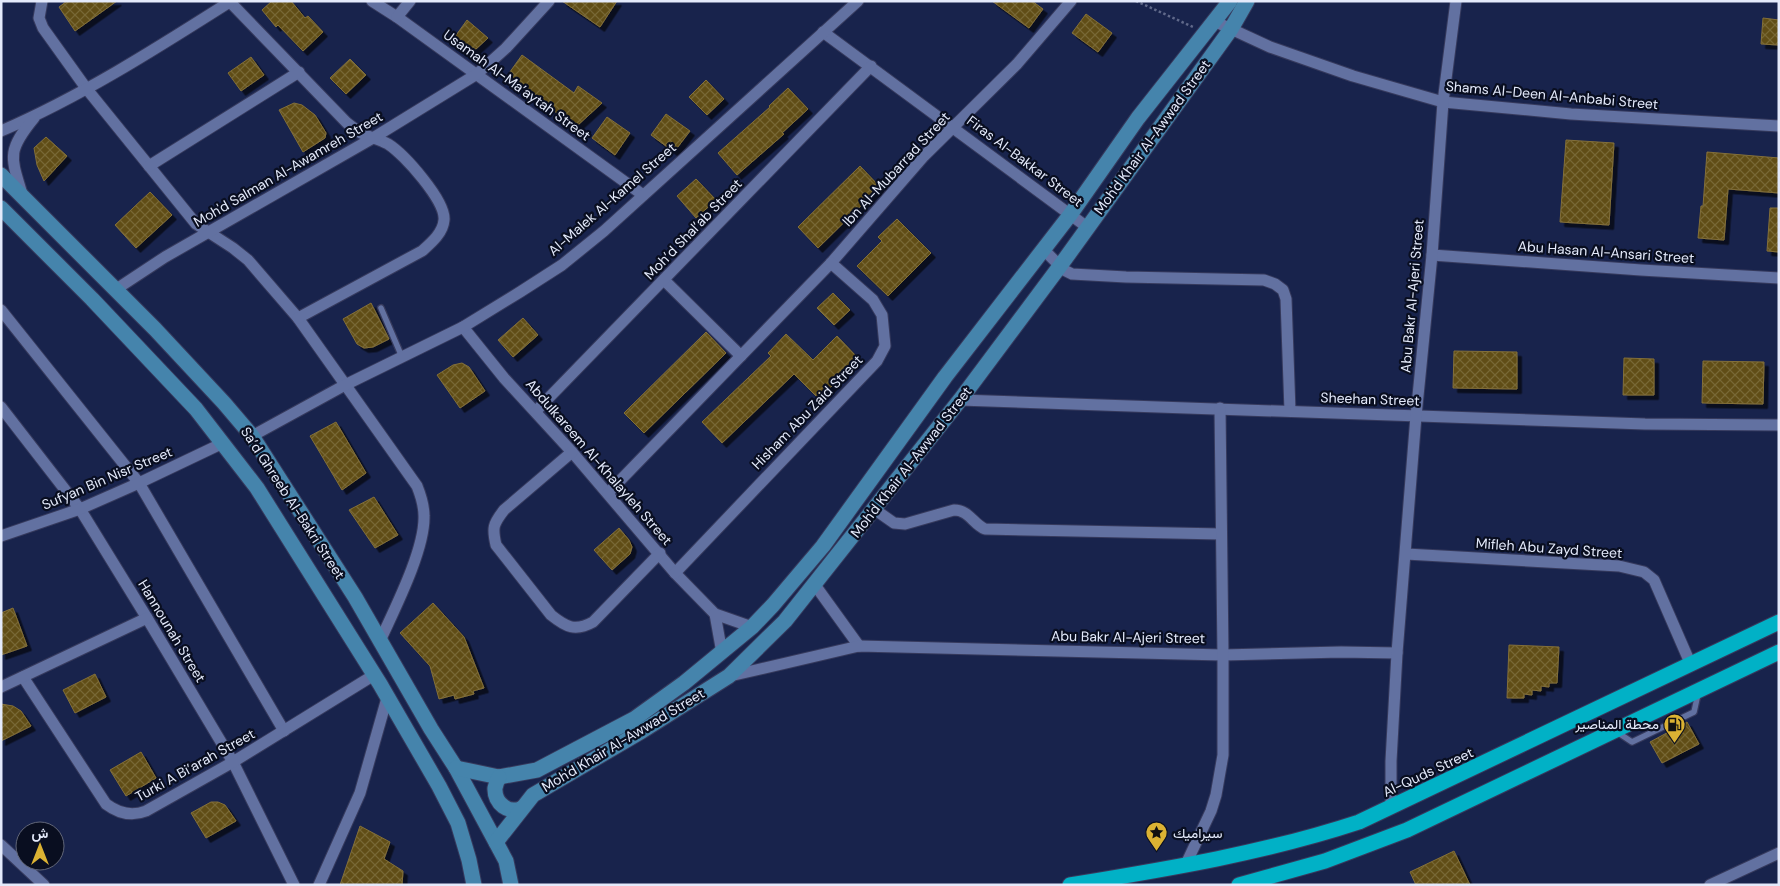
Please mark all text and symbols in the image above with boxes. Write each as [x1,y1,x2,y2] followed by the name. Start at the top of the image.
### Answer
[440,25,594,145] street label: Usamah Al-Ma’aytah Street
[1090,56,1214,218] street label: Moh'd Khair Al-Awwad Street
[1445,77,1659,113] street label: Shams Al-Deen Al-Anbabi Street
[190,107,386,231] street label: Moh'd Salman Al-Awamreh Street
[838,108,954,230] street label: Ibn Al-Mubarrad Street
[963,111,1087,211] street label: Firas Al-Bakkar Street
[544,139,680,259] street label: Al-Malek Al-Kamel Street
[640,175,746,283] street label: Moh’d Shal’ab Street
[1396,219,1428,373] street label: Abu Bakr Al-Ajeri Street
[1517,237,1695,267] street label: Abu Hasan Al-Ansari Street
[748,351,866,473] street label: Hisham Abu Zaid Street
[522,375,676,549] street label: Abdulkareem Al-Khalayleh Street
[846,383,976,541] street label: Moh'd Khair Al-Awwad Street
[1320,388,1420,410] street label: Sheehan Street
[237,423,349,583] street label: Sa’d Ghreeb Al-Bakri Street
[39,442,175,514] street label: Sufyan Bin Nisr Street
[1475,534,1623,562] street label: Mifleh Abu Zayd Street
[134,576,210,686] street label: Hannounah Street
[1051,627,1205,647] street label: Abu Bakr Al-Ajeri Street
[538,684,708,796] street label: Moh'd Khair Al-Awwad Street
[1663,712,1687,743] fuel station icon: محطة المناصير
[1574,715,1659,733] place label: محطة المناصير
[132,725,258,805] street label: Turki A Bi’arah Street
[1380,743,1476,801] street label: Al-Quds Street
[15,821,65,871] north arrow
[1145,821,1169,852] place icon: سيراميك
[32,824,49,842] text: ش
[1173,824,1223,842] place label: سيراميك

